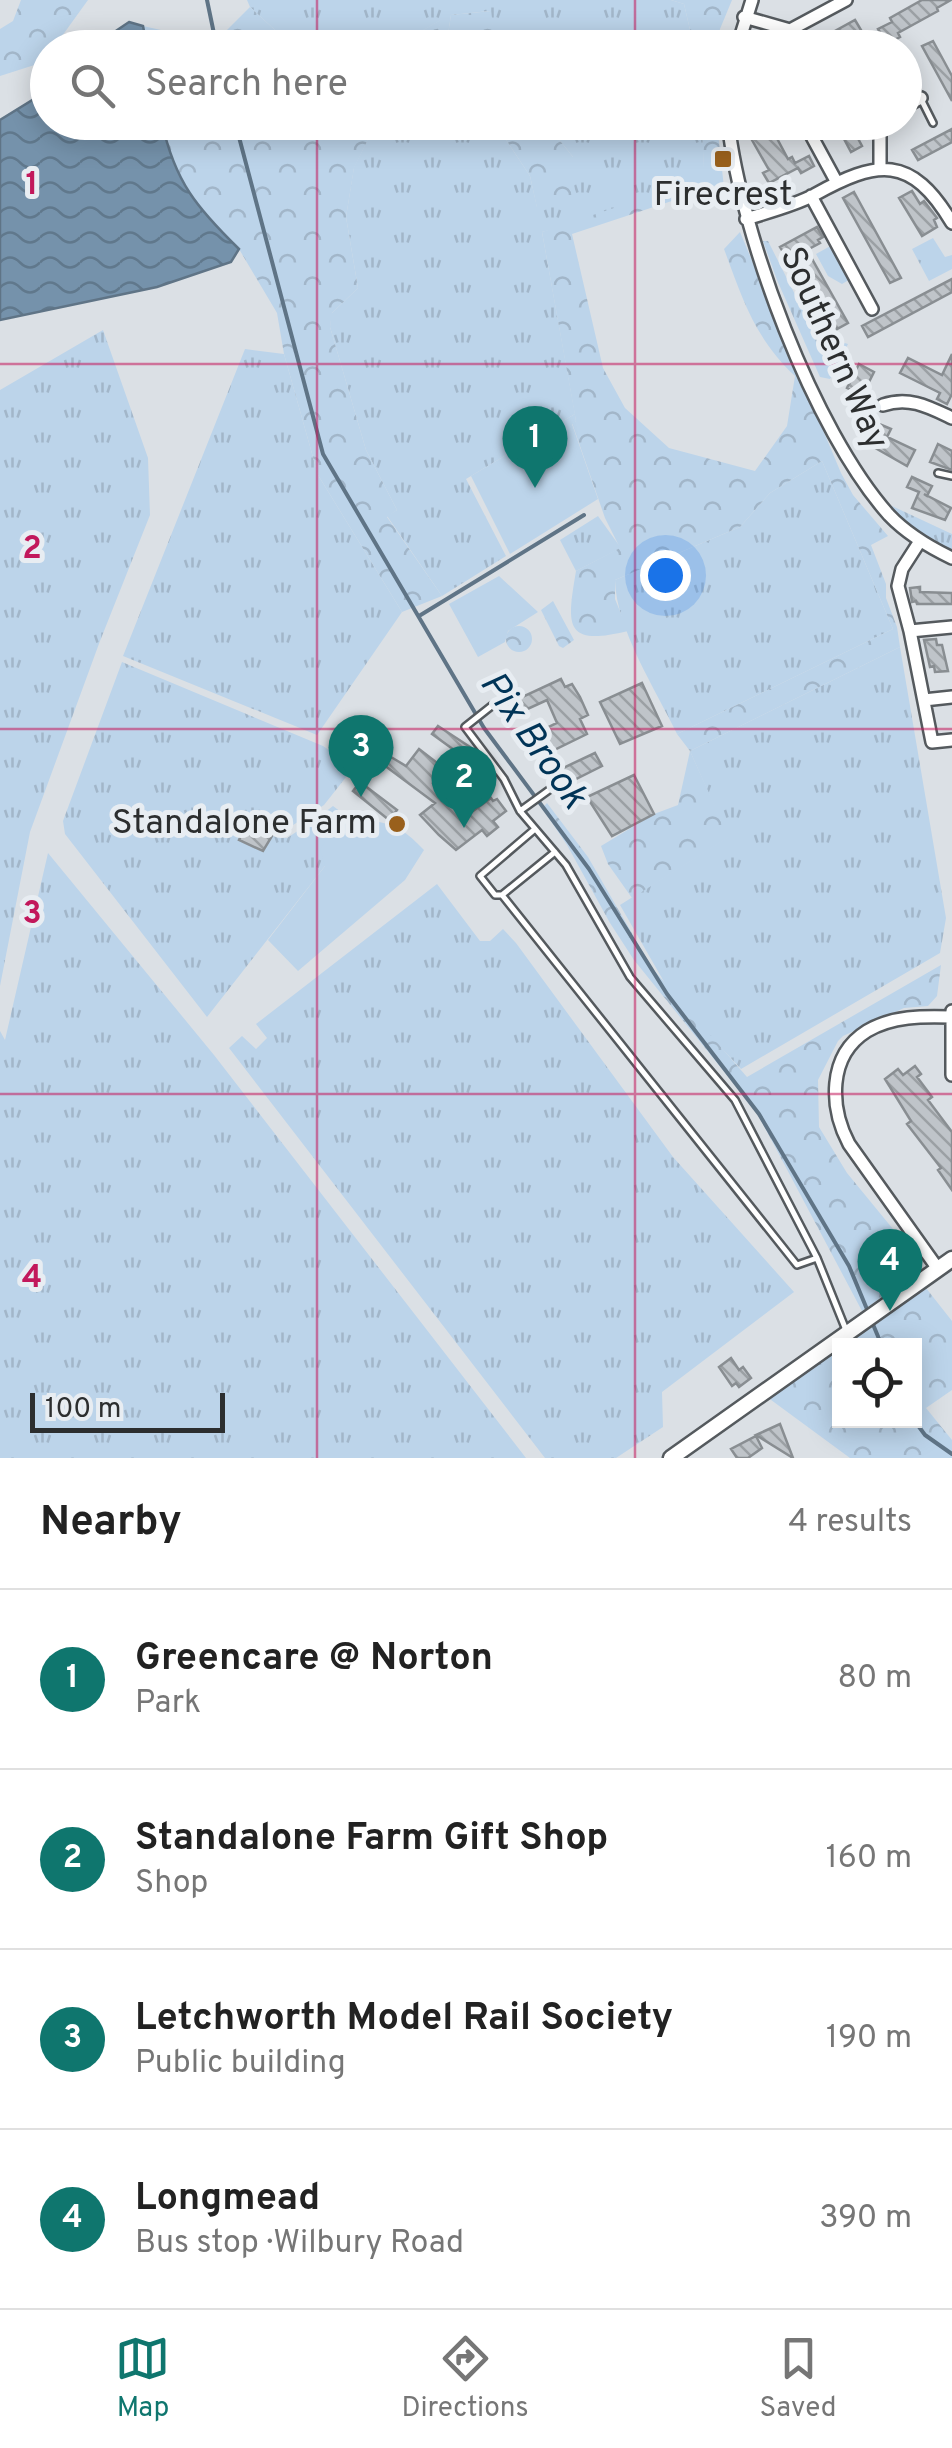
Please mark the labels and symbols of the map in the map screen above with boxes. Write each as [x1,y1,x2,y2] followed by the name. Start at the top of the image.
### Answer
[712,148,734,170] marker: Firecrest
[26,166,38,206] text: 1
[654,174,792,218] place label: Firecrest
[769,241,897,457] street label: Southern Way
[502,406,568,488] pin: 1
[22,530,42,570] text: 2
[640,550,691,601] your location
[467,663,598,820] water label: Pix Brook
[328,714,394,797] pin: 3
[432,746,496,828] pin: 2
[112,802,377,846] place label: Standalone Farm
[386,813,408,835] marker: Standalone Farm
[22,895,42,935] text: 3
[858,1228,922,1311] pin: 4
[22,1259,42,1299] text: 4
[30,1388,225,1432] scale bar

